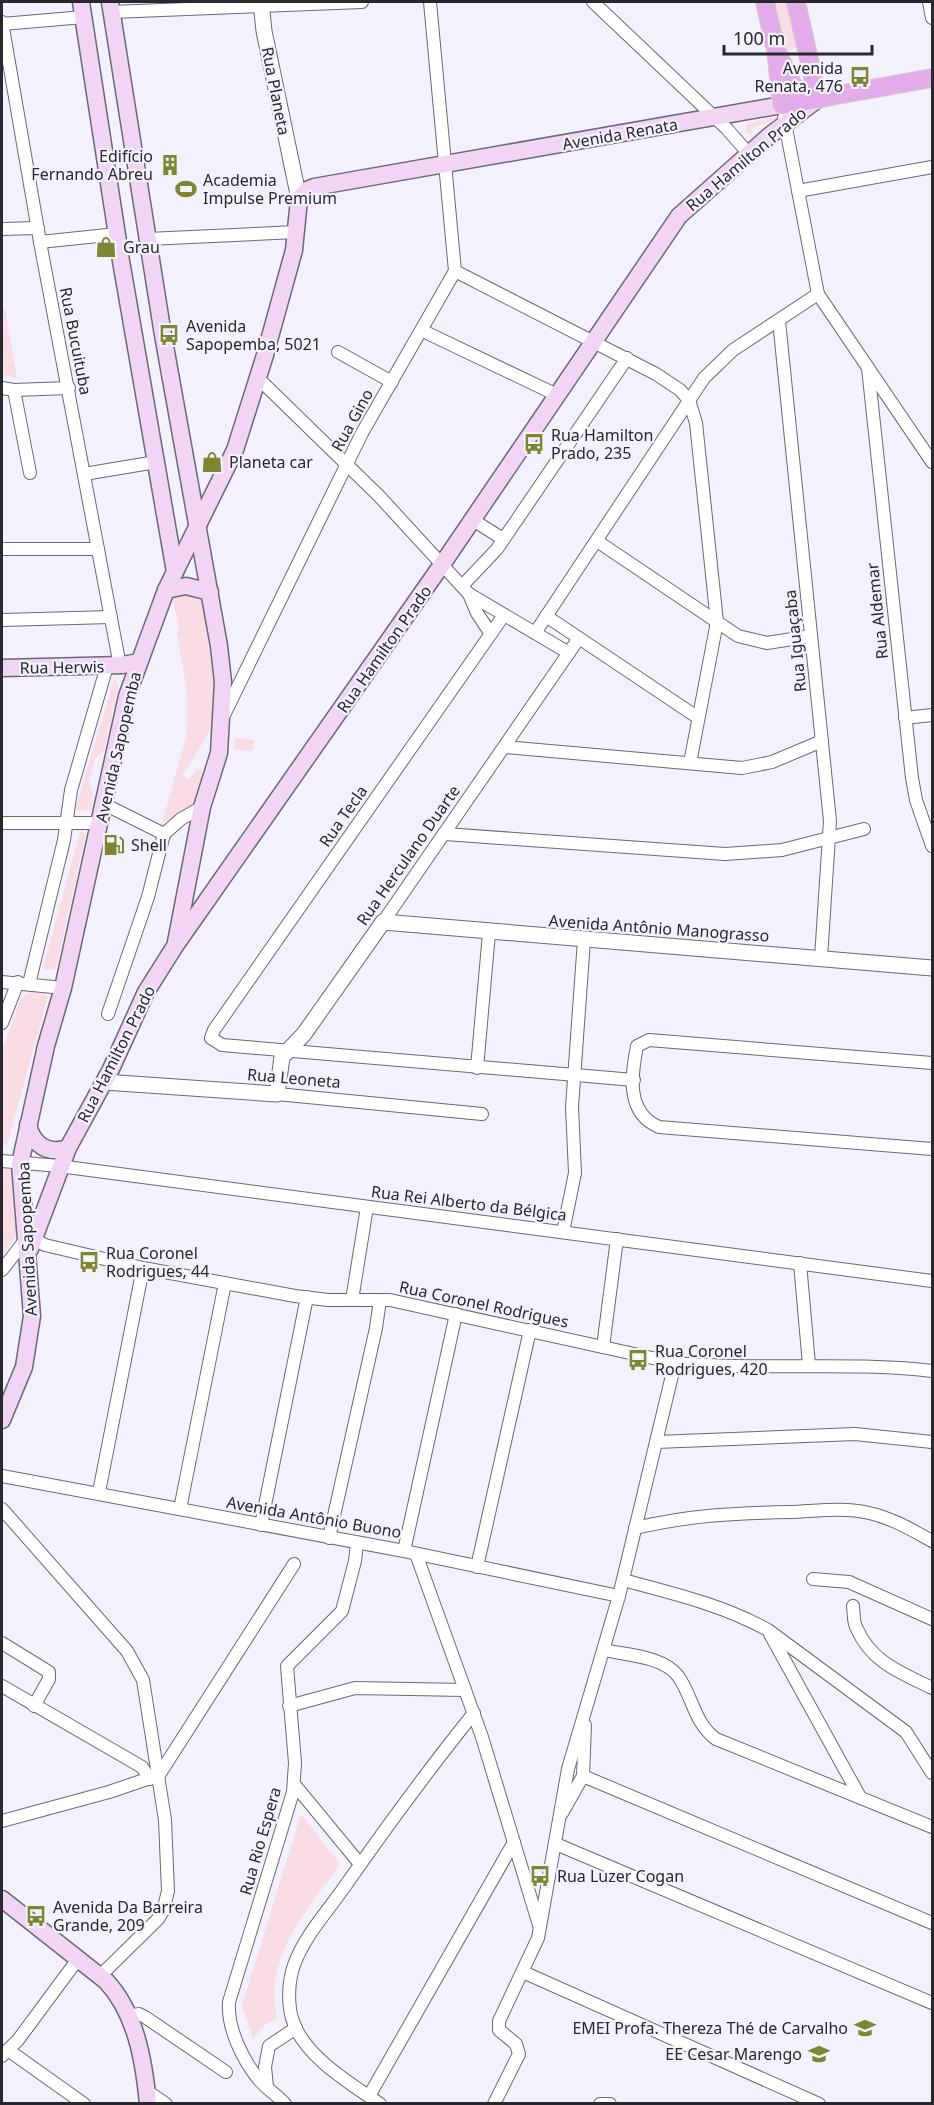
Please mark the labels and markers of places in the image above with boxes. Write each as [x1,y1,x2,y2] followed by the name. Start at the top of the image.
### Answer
[755,57,843,97] place label: Avenida Renata, 476
[848,65,872,89] bus stop icon: Avenida Renata, 476
[31,145,153,185] place label: Edifício Fernando Abreu
[158,153,182,177] building icon: Edifício Fernando Abreu
[203,169,337,209] place label: Academia Impulse Premium
[174,177,198,201] sports icon: Academia Impulse Premium
[94,235,118,259] shop icon: Grau
[123,236,160,258] place label: Grau
[186,315,321,355] place label: Avenida Sapopemba, 5021
[157,323,181,347] bus stop icon: Avenida Sapopemba, 5021
[551,424,653,464] place label: Rua Hamilton Prado, 235
[522,432,546,456] bus stop icon: Rua Hamilton Prado, 235
[200,450,224,474] shop icon: Planeta car
[229,451,313,473] place label: Planeta car
[102,833,126,857] fuel station icon: Shell
[131,834,167,856] place label: Shell
[106,1242,209,1282] place label: Rua Coronel Rodrigues, 44
[77,1250,101,1274] bus stop icon: Rua Coronel Rodrigues, 44
[655,1340,768,1380] place label: Rua Coronel Rodrigues, 420
[626,1348,650,1372] bus stop icon: Rua Coronel Rodrigues, 420
[528,1864,552,1888] bus stop icon: Rua Luzer Cogan
[557,1865,684,1887] place label: Rua Luzer Cogan
[53,1896,203,1936] place label: Avenida Da Barreira Grande, 209
[24,1904,48,1928] bus stop icon: Avenida Da Barreira Grande, 209
[853,2016,877,2040] school or university icon: EMEI Profa. Thereza Thé de Carvalho
[572,2017,848,2039] place label: EMEI Profa. Thereza Thé de Carvalho
[807,2042,831,2066] school or university icon: EE Cesar Marengo
[665,2043,802,2065] place label: EE Cesar Marengo

